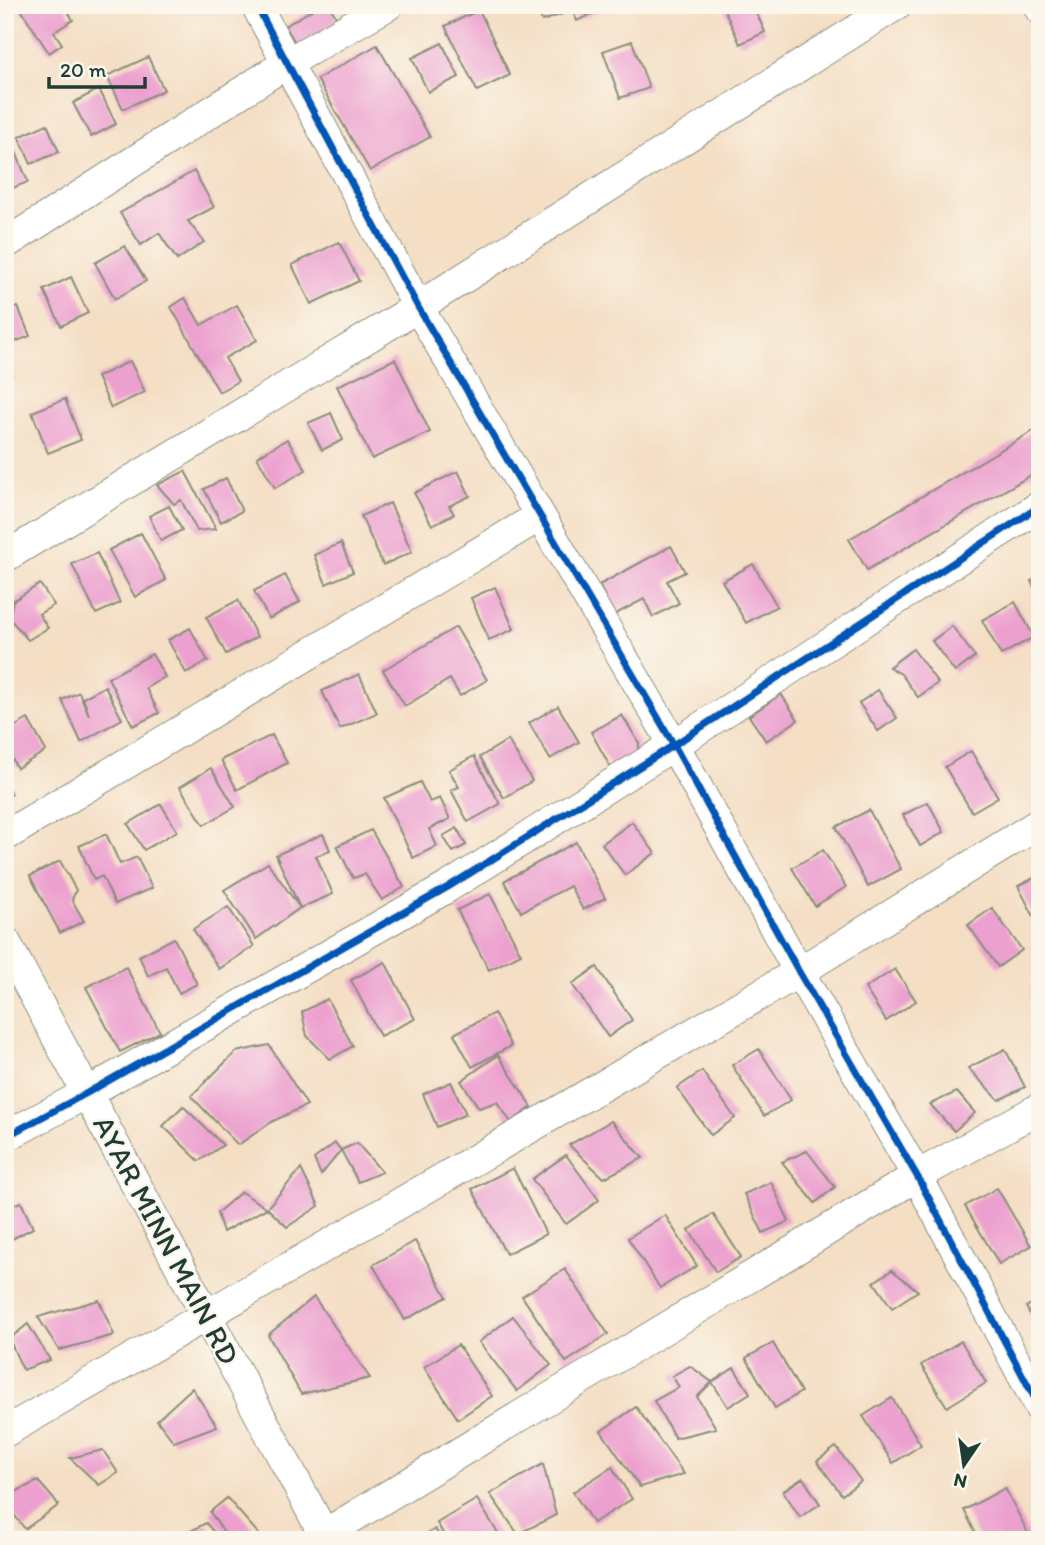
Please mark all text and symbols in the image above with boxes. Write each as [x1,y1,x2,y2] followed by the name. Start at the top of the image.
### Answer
[49,46,145,90] scale bar
[60,57,107,82] text: 20 m
[85,1109,248,1371] street label: AYAR MINN MAIN RD
[930,1430,1000,1500] north arrow
[951,1468,969,1494] text: N

